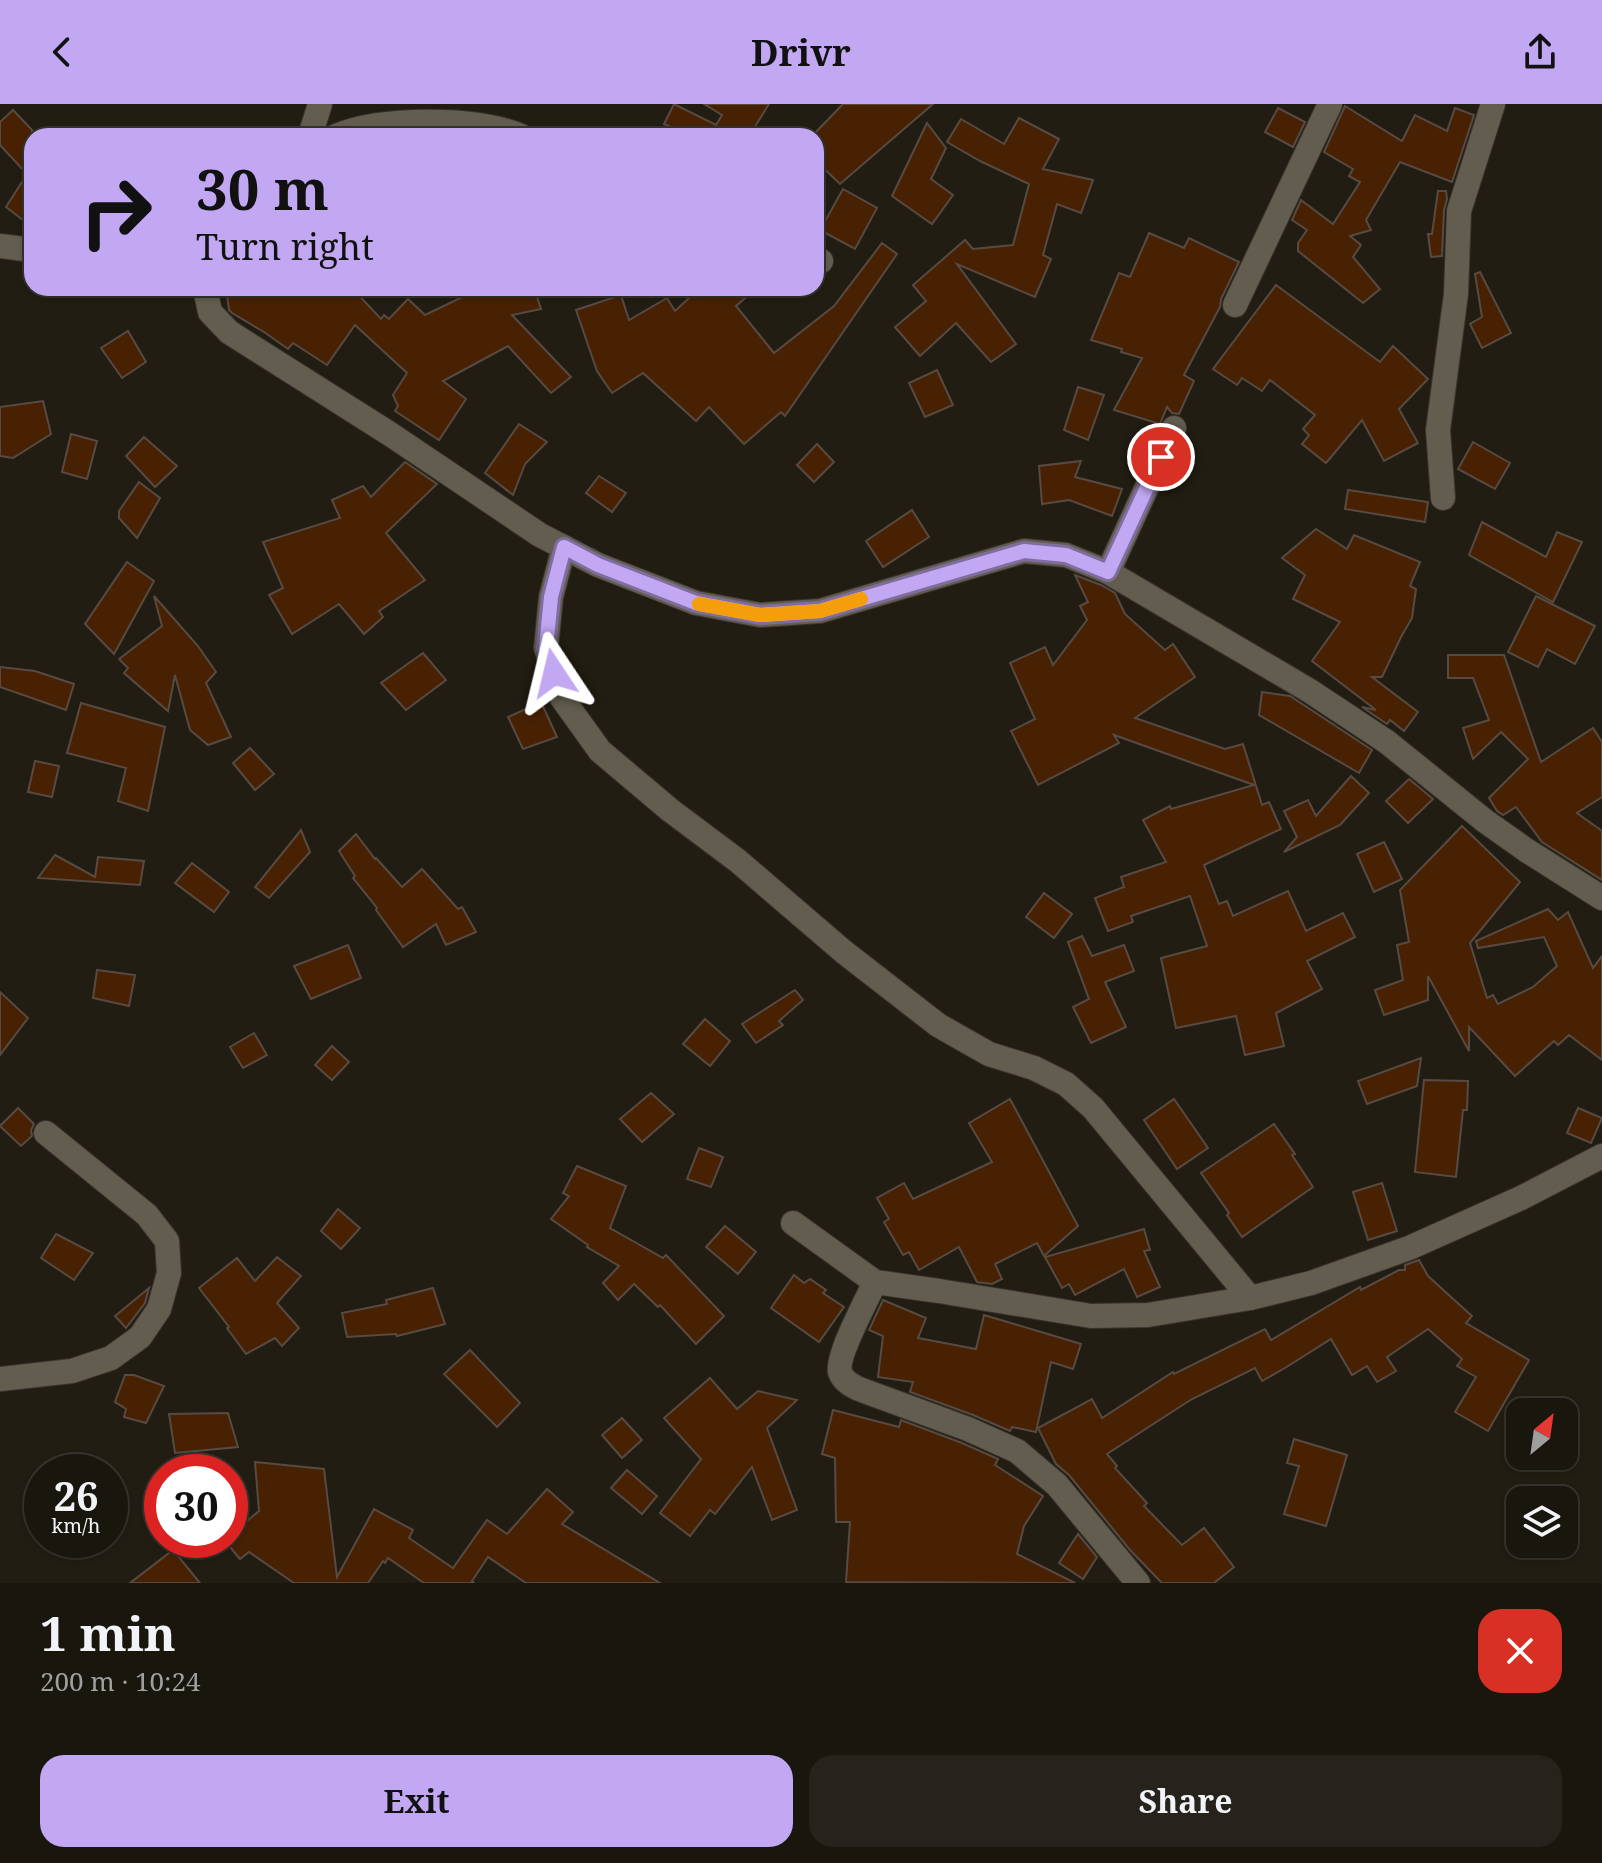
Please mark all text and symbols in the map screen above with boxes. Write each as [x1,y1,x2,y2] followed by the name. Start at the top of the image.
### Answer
[751,28,851,77] text: Drivr
[40,30,84,74] icon: back
[1518,30,1562,74] icon: share
[196,150,329,226] text: 30 m
[64,160,168,264] icon: right
[196,222,374,271] text: Turn right
[1127,423,1195,491] pin
[1139,435,1183,479] icon: arrive
[512,631,596,715] position arrow
[1506,1398,1578,1470] north arrow
[1506,1398,1578,1558] map controls
[144,1454,248,1558] speed limit sign: 30
[53,1468,99,1523] text: 26
[1506,1486,1578,1558] button: layers
[51,1512,101,1539] text: km/h
[40,1600,176,1665] text: 1 min
[1478,1609,1562,1693] button: close
[40,1663,201,1699] text: 200 m · 10:24
[40,1755,793,1847] button: Exit
[809,1755,1562,1847] button: Share

